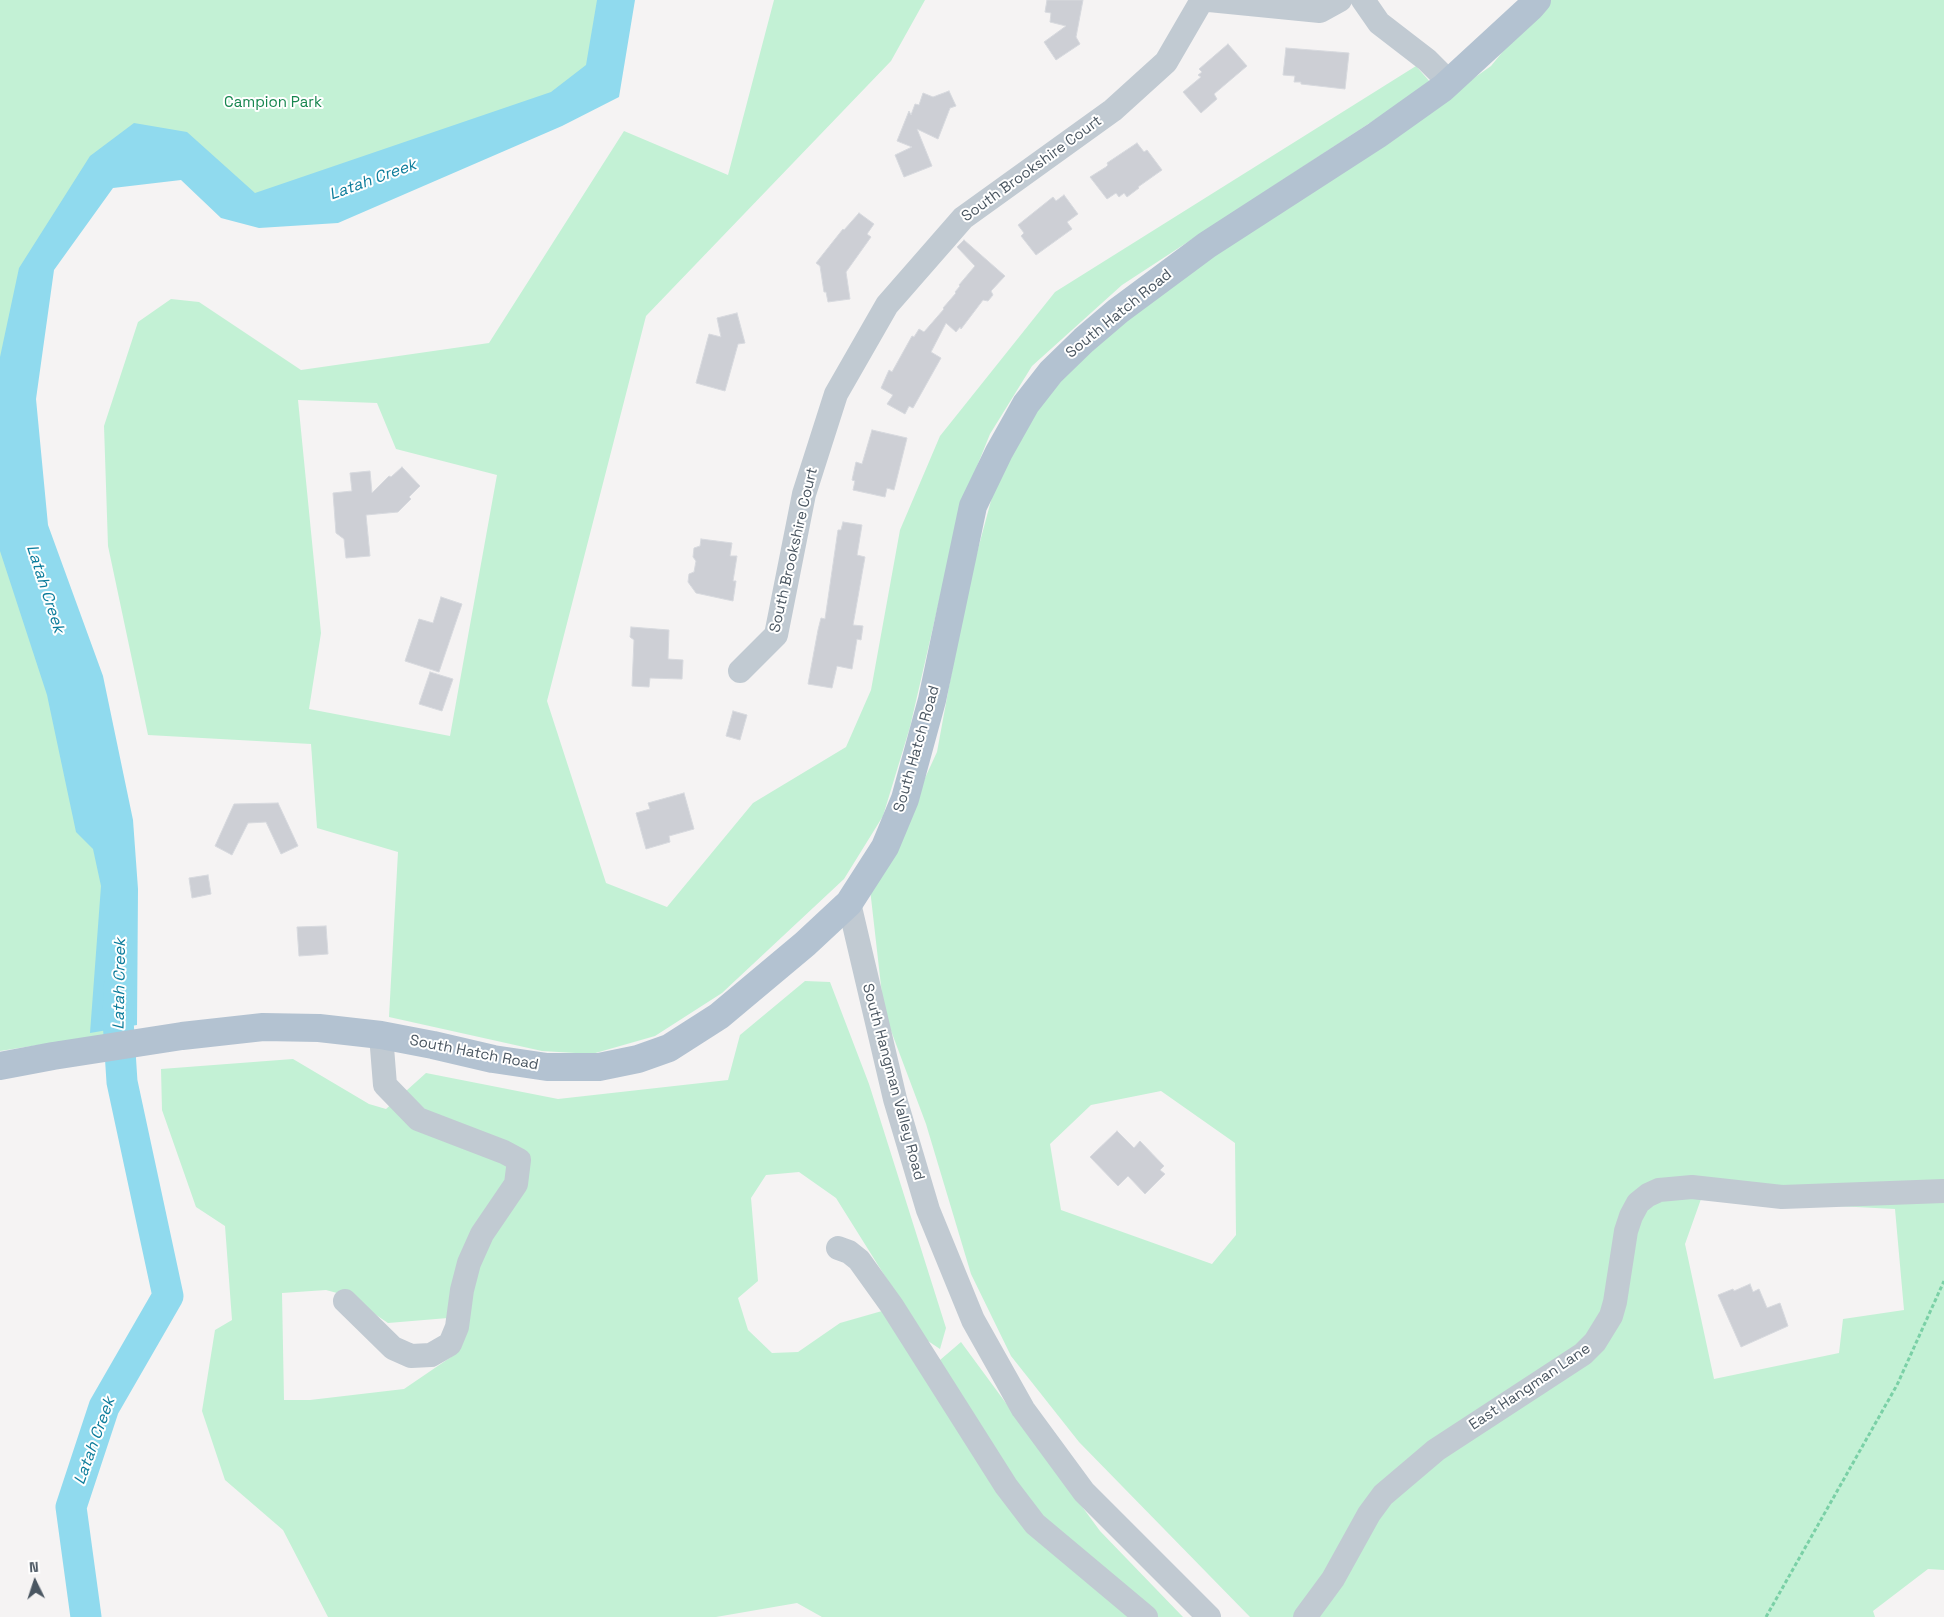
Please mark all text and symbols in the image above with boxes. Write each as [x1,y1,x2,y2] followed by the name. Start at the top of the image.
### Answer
[224,94,322,112] park label: Campion Park
[958,112,1106,226] street label: South Brookshire Court
[327,155,419,205] water label: Latah Creek
[1062,266,1176,362] street label: South Hatch Road
[766,466,822,634] street label: South Brookshire Court
[22,543,68,635] water label: Latah Creek
[890,684,944,814] street label: South Hatch Road
[110,938,130,1030] water label: Latah Creek
[858,982,928,1182] street label: South Hangman Valley Road
[408,1032,540,1074] street label: South Hatch Road
[1466,1340,1594,1434] street label: East Hangman Lane
[70,1395,120,1487] water label: Latah Creek
[10,1557,60,1607] north arrow
[29,1558,39,1576] text: N

